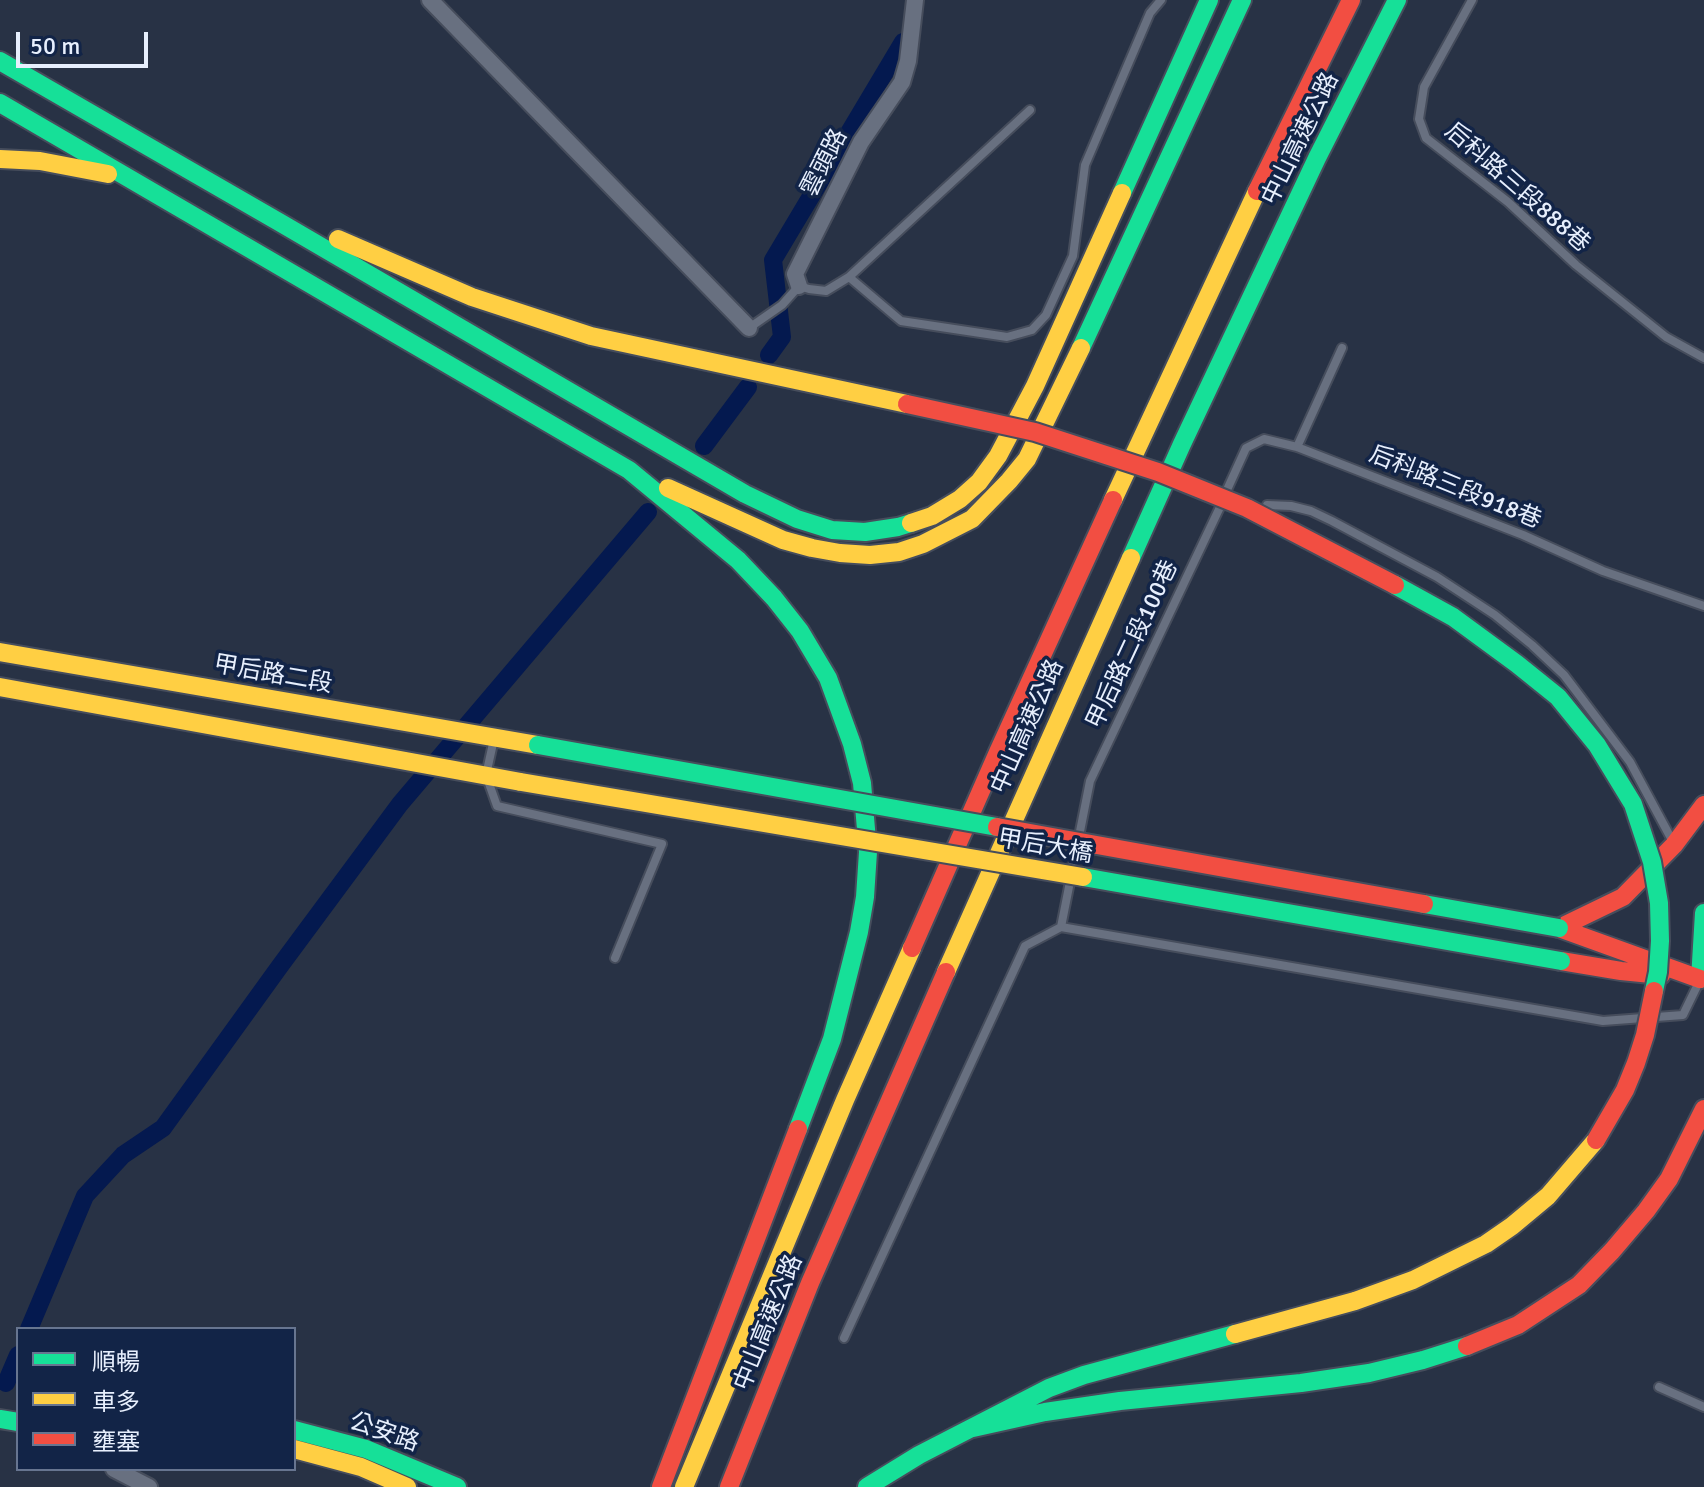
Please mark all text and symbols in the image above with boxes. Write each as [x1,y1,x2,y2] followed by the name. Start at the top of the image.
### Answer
[20,16,152,66] scale bar
[30,31,80,61] text: 50 m
[1256,68,1346,210] street label: 中山高速公路
[1439,117,1595,259] street label: 后科路三段888巷
[796,124,854,202] street label: 雲頭路
[1365,440,1545,536] street label: 后科路三段918巷
[1081,556,1185,734] street label: 甲后路二段100巷
[211,650,335,700] street label: 甲后路二段
[986,655,1070,799] street label: 中山高速公路
[995,824,1095,870] street label: 甲后大橋
[729,1251,809,1395] street label: 中山高速公路
[16,1327,296,1471] legend
[92,1347,140,1377] text: 順暢
[92,1387,140,1417] text: 車多
[345,1408,423,1458] street label: 公安路
[92,1427,140,1457] text: 壅塞

